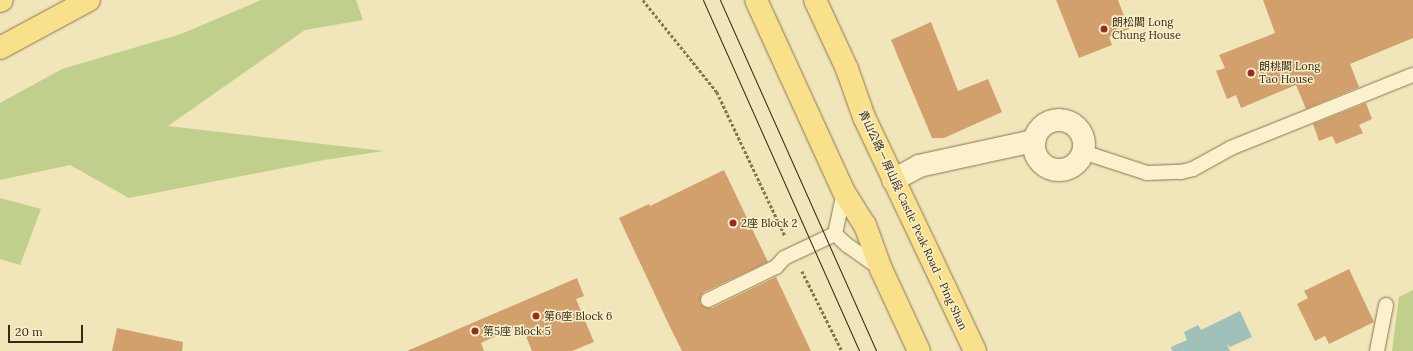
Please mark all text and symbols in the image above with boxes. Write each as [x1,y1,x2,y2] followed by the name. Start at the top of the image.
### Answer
[1112,16,1181,42] place label: 朗松閣 Long Chung House
[1099,24,1109,34] marker: 朗松閣 Long Chung House
[1259,60,1320,86] place label: 朗桃閣 Long Tao House
[1246,68,1256,78] marker: 朗桃閣 Long Tao House
[856,108,970,332] street label: 青山公路－屏山段 Castle Peak Road – Ping Shan
[741,216,798,230] place label: 2座 Block 2
[728,218,738,228] marker: 2座 Block 2
[544,309,612,323] place label: 第6座 Block 6
[531,311,541,321] marker: 第6座 Block 6
[10,317,85,343] scale bar
[15,324,43,339] text: 20 m
[483,324,551,338] place label: 第5座 Block 5
[470,326,480,336] marker: 第5座 Block 5

